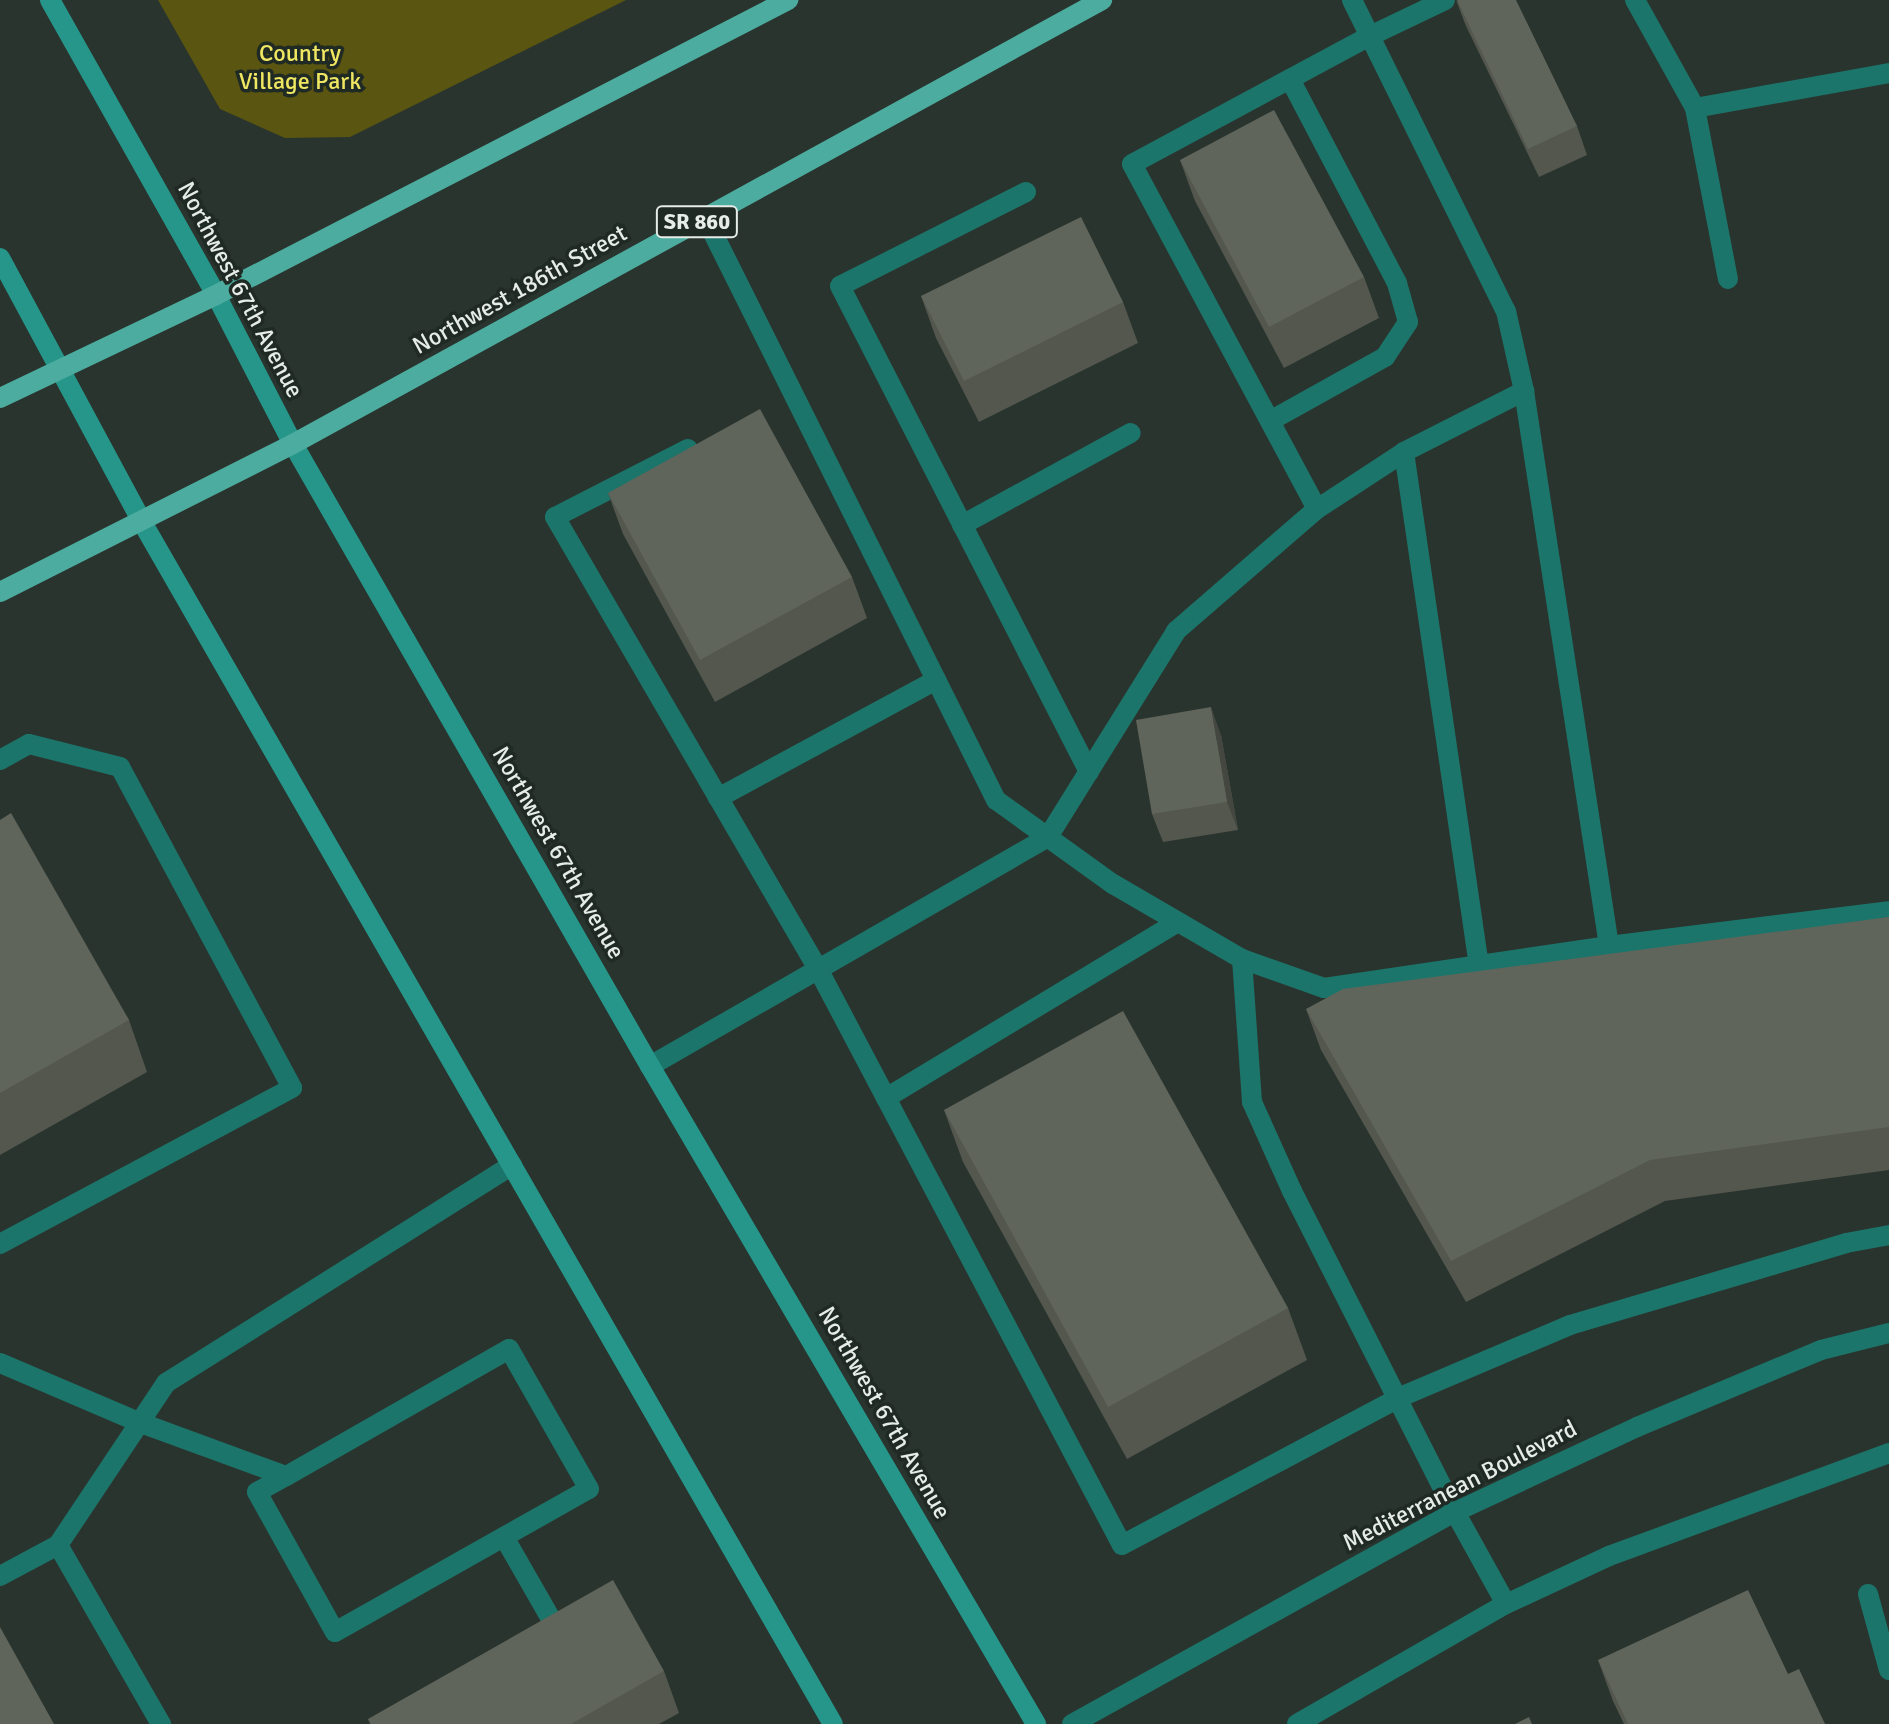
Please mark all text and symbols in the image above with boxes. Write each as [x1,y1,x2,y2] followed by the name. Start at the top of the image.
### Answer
[239,40,361,96] park label: Country Village Park
[171,177,309,403] street label: Northwest 67th Avenue
[655,204,739,240] road number: SR 860
[408,219,632,361] street label: Northwest 186th Street
[485,742,631,964] street label: Northwest 67th Avenue
[811,1302,957,1524] street label: Northwest 67th Avenue
[1338,1414,1582,1558] street label: Mediterranean Boulevard

